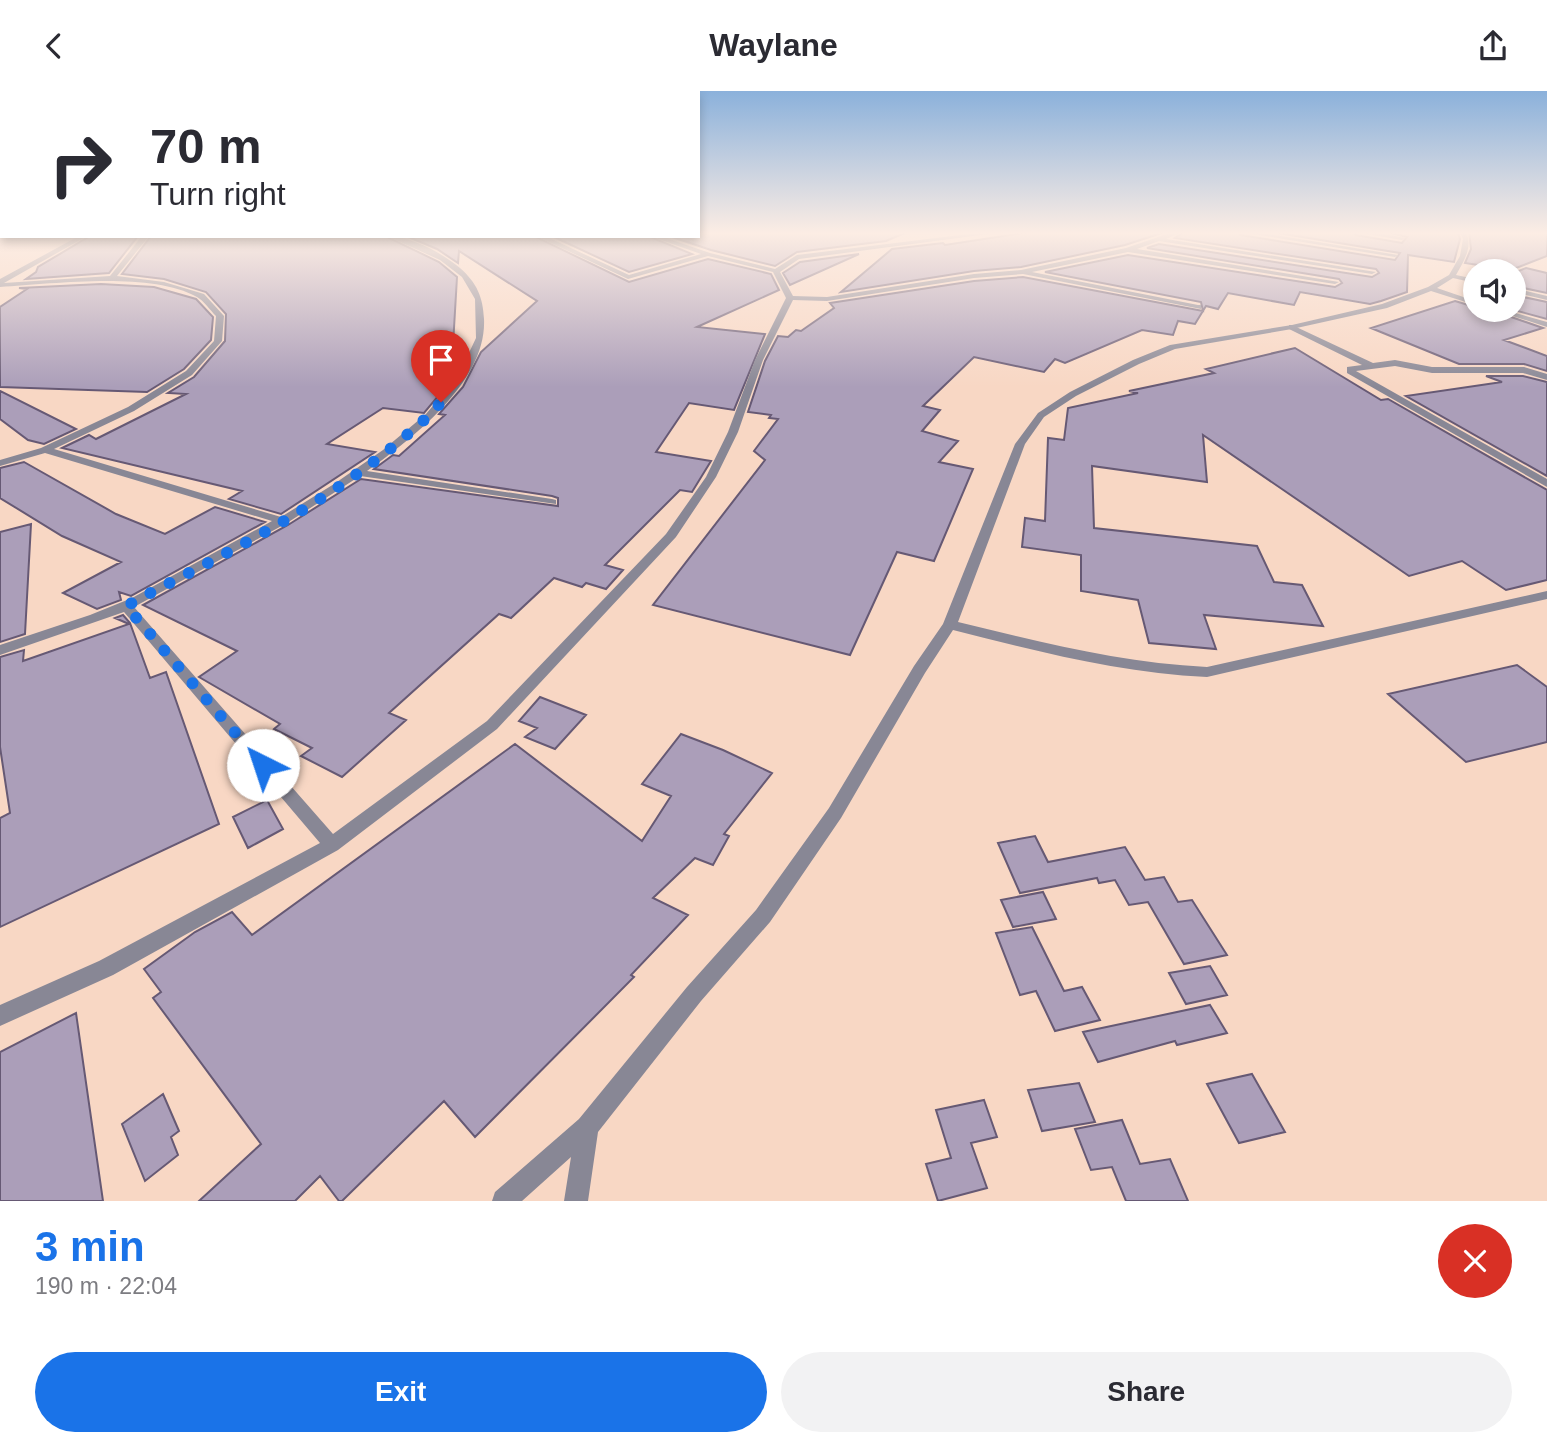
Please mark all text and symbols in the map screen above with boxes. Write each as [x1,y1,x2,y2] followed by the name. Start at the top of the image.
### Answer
[35,27,73,65] icon: back
[709,27,838,63] text: Waylane
[1474,27,1512,65] icon: share
[35,119,126,210] icon: right
[150,119,262,173] text: 70 m
[150,176,286,212] text: Turn right
[1463,259,1526,322] map controls
[1463,259,1526,322] button: sound
[411,330,471,402] pin
[422,341,460,379] icon: arrive
[226,728,300,802] position arrow
[35,1223,145,1270] text: 3 min
[1438,1224,1512,1298] button: close
[35,1273,177,1299] text: 190 m · 22:04
[35,1352,767,1432] button: Exit
[781,1352,1512,1432] button: Share

